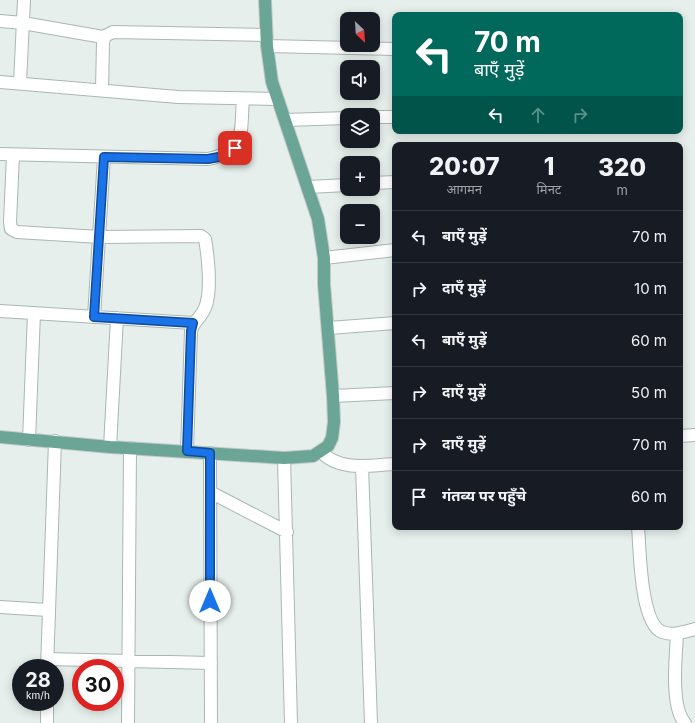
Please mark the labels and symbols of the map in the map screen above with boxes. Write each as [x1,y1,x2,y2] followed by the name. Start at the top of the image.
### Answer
[340,12,380,52] north arrow
[218,131,252,165] pin
[189,580,231,622] position arrow
[72,659,124,711] speed limit sign: 30

